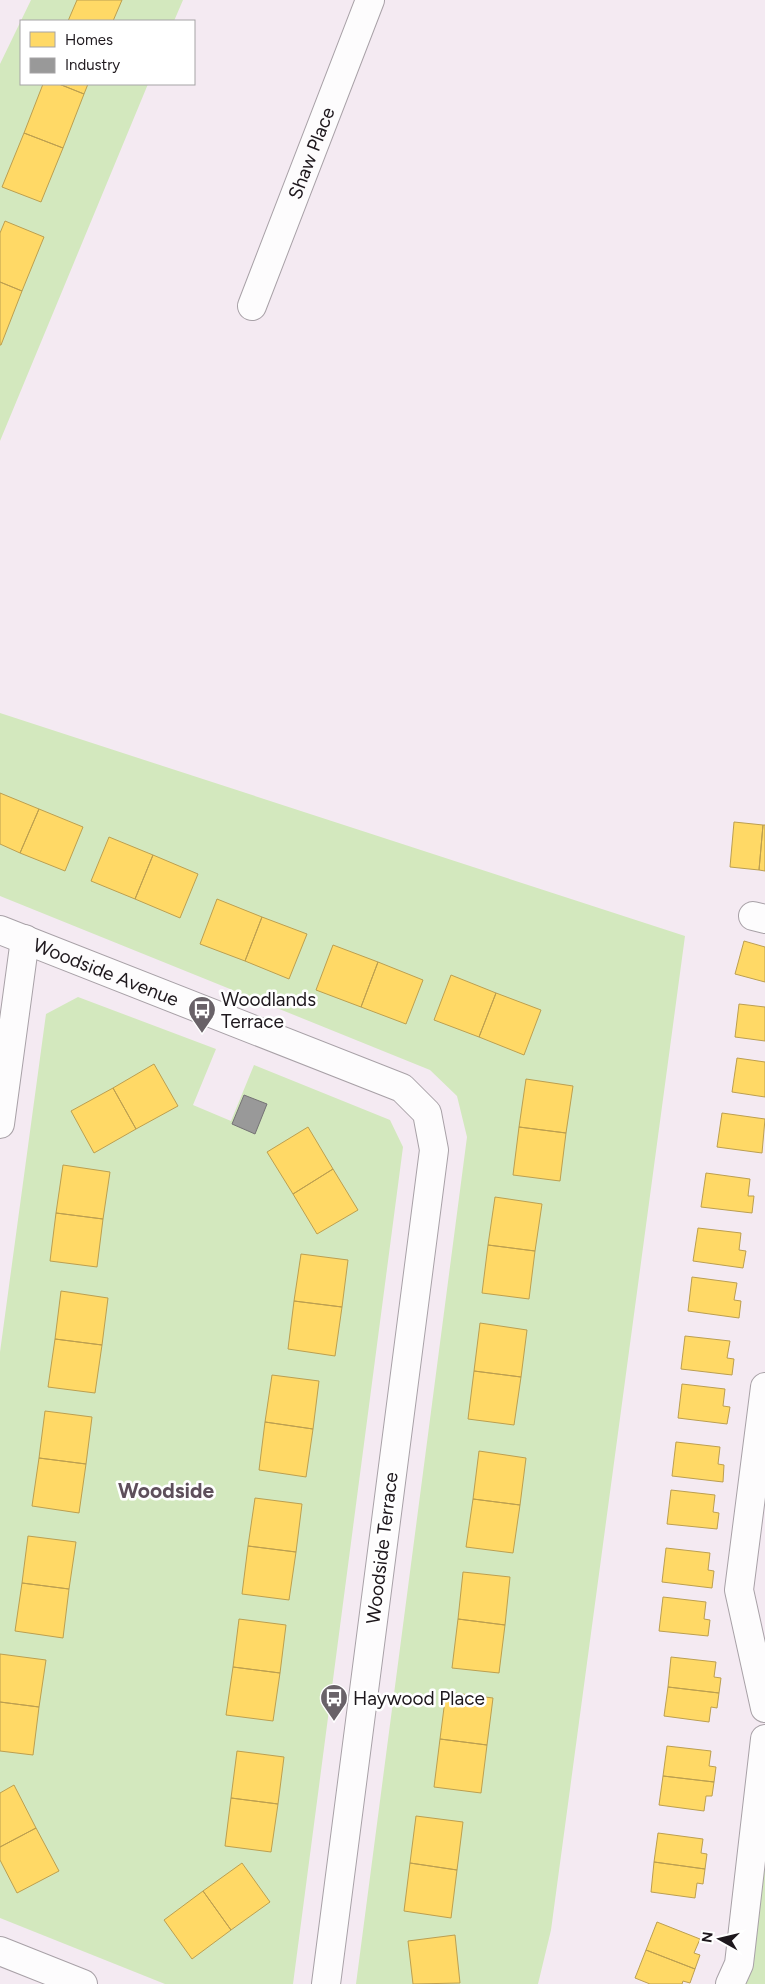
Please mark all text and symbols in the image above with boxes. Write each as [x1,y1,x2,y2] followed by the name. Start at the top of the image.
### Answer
[20,20,195,85] legend
[65,31,113,49] text: Homes
[65,56,120,74] text: Industry
[283,104,339,202] street label: Shaw Place
[30,933,182,1011] street label: Woodside Avenue
[221,988,316,1033] place label: Woodlands Terrace
[187,995,217,1034] bus stop icon: Woodlands Terrace
[361,1471,403,1625] street label: Woodside Terrace
[118,1478,214,1503] district label: Woodside
[319,1683,349,1722] bus stop icon: Haywood Place
[353,1687,485,1710] place label: Haywood Place
[695,1914,745,1964] north arrow
[698,1931,717,1944] text: N

